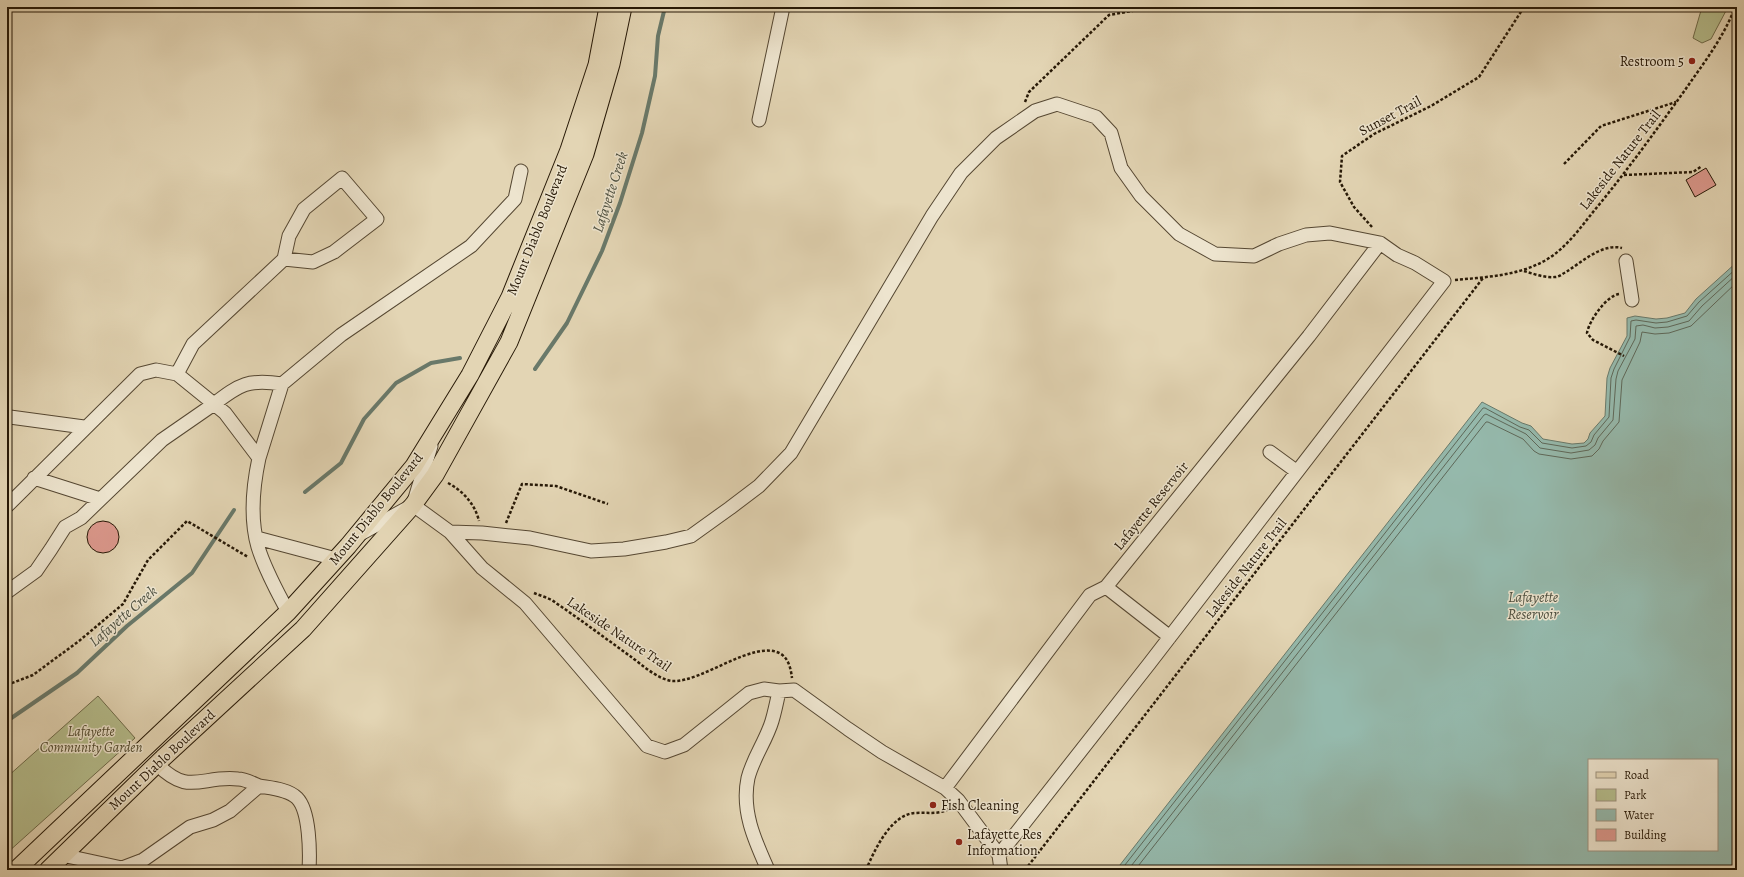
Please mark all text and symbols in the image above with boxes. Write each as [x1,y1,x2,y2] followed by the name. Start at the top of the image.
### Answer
[1620,52,1684,71] place label: Restroom 5
[1687,56,1697,66] marker: Restroom 5
[1355,91,1425,140] street label: Sunset Trail
[1575,106,1665,214] street label: Lakeside Nature Trail
[588,149,633,235] water label: Lafayette Creek
[502,161,572,298] street label: Mount Diablo Boulevard
[325,448,428,569] street label: Mount Diablo Boulevard
[1109,457,1193,554] street label: Lafayette Reservoir
[1201,514,1291,622] street label: Lakeside Nature Trail
[85,581,161,651] water label: Lafayette Creek
[1508,587,1559,624] water label: Lafayette Reservoir
[563,592,675,676] street label: Lakeside Nature Trail
[105,705,220,815] street label: Mount Diablo Boulevard
[40,722,142,757] park label: Lafayette Community Garden
[1588,759,1718,851] legend
[1624,767,1650,783] text: Road
[1624,787,1647,803] text: Park
[941,796,1019,815] place label: Fish Cleaning
[928,800,938,810] marker: Fish Cleaning
[1623,807,1654,823] text: Water
[967,825,1042,860] place label: Lafayette Res Information
[1624,827,1666,843] text: Building
[954,837,964,847] marker: Lafayette Res Information

